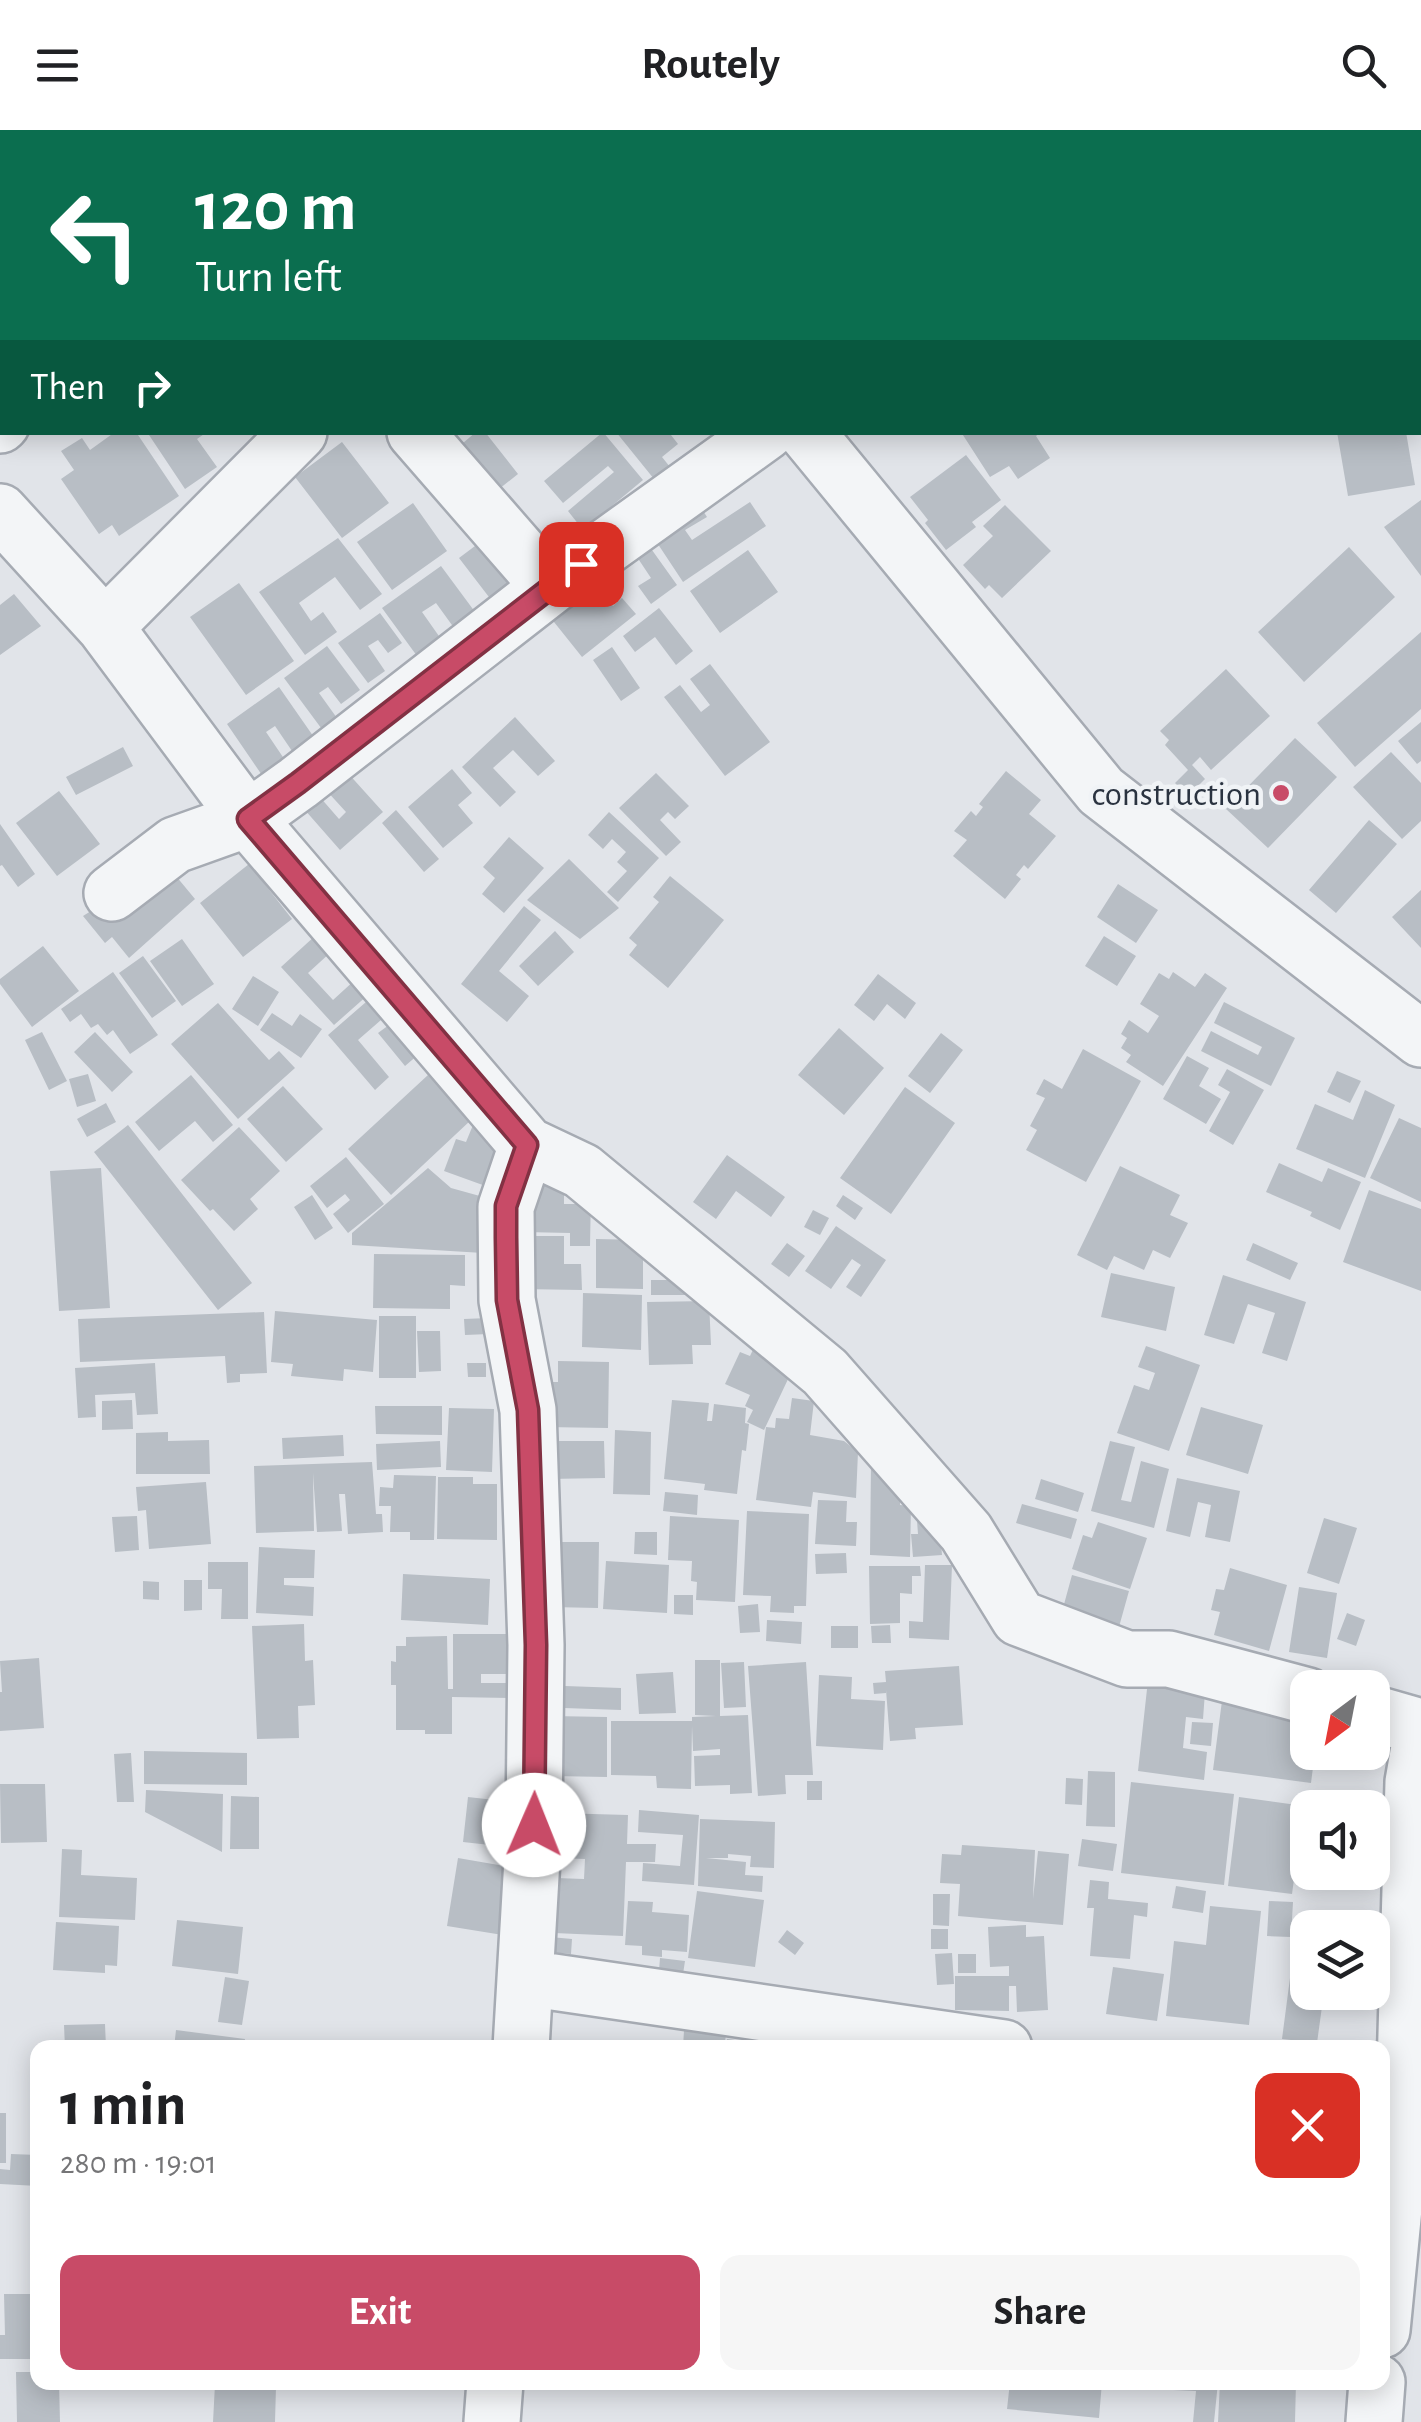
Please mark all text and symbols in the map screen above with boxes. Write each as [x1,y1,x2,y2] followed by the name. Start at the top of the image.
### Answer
[30,38,85,93] icon: menu
[1336,38,1391,93] icon: search
[641,42,780,87] text: Routely
[30,170,160,300] icon: left
[195,173,357,243] text: 120 m
[195,255,342,300] text: Turn left
[125,360,180,415] icon: right
[30,369,105,407] text: Then
[539,522,624,607] pin
[554,537,609,592] icon: arrive
[1091,777,1261,812] place label: construction
[1270,782,1292,804] marker: construction
[1290,1670,1390,1770] north arrow
[1290,1670,1390,2010] map controls
[482,1773,586,1877] position arrow
[1290,1790,1390,1890] button: sound
[1290,1910,1390,2010] button: layers
[1255,2073,1360,2178] button: close
[60,2076,186,2136] text: 1 min
[60,2147,217,2179] text: 280 m · 19:01
[60,2255,700,2370] button: Exit
[720,2255,1360,2370] button: Share

